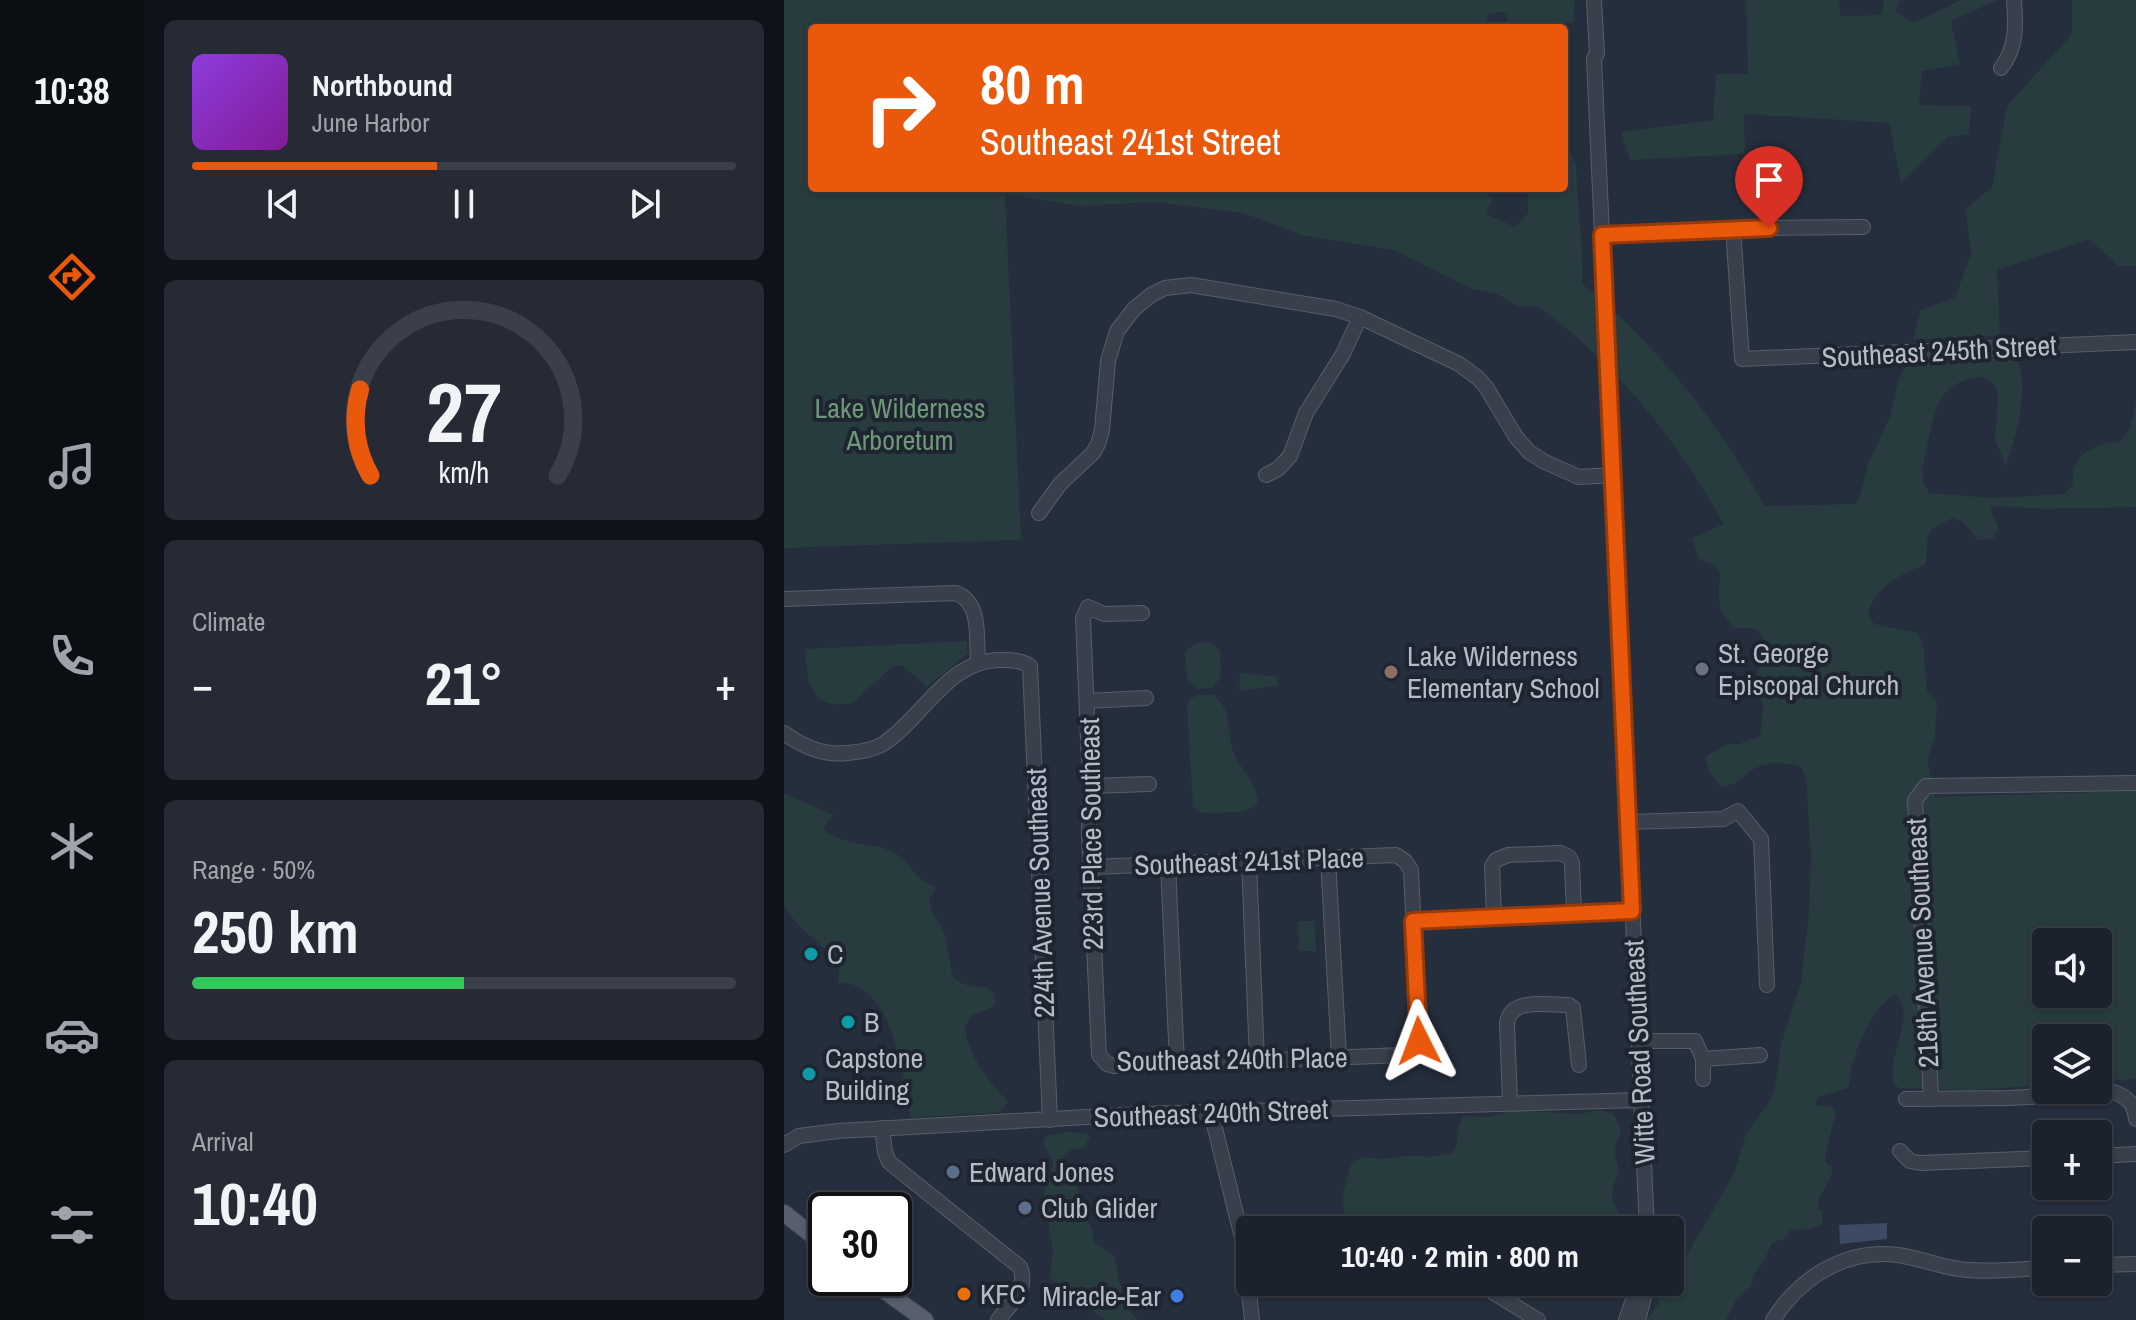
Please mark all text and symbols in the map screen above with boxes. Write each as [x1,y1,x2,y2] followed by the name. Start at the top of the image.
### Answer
[980,46,1085,121] text: 80 m
[848,56,952,160] icon: right
[312,65,453,105] text: Northbound
[34,67,110,115] text: 10:38
[312,105,429,140] text: June Harbor
[980,118,1280,166] text: Southeast 241st Street
[1735,146,1803,228] pin
[1747,158,1791,202] icon: arrive
[261,182,305,226] icon: previous
[442,182,486,226] icon: pause
[623,182,667,226] icon: next
[44,249,100,305] icon: directions
[1821,326,2057,376] street label: Southeast 245th Street
[426,356,502,468] text: 27
[815,389,986,459] park label: Lake Wilderness Arboretum
[44,438,100,494] icon: music
[439,453,489,492] text: km/h
[192,604,265,639] text: Climate
[44,628,100,684] icon: phone
[1718,634,1899,704] place label: St. George Episcopal Church
[1407,637,1600,707] place label: Lake Wilderness Elementary School
[425,643,503,724] text: 21°
[192,654,213,714] text: −
[715,654,736,714] text: +
[1693,660,1711,678] marker: St. George Episcopal Church
[1382,663,1400,681] marker: Lake Wilderness Elementary School
[1070,718,1112,950] street label: 223rd Place Southeast
[1017,767,1063,1019] street label: 224th Avenue Southeast
[1896,817,1948,1069] street label: 218th Avenue Southeast
[44,818,100,874] icon: climate
[1134,838,1364,884] street label: Southeast 241st Place
[192,852,315,887] text: Range · 50%
[192,891,359,972] text: 250 km
[2032,928,2112,1296] map controls
[2032,928,2112,1008] button: sound
[827,935,844,973] place label: C
[1614,939,1664,1165] street label: Witte Road Southeast
[802,945,820,963] marker: C
[1377,999,1461,1083] position arrow
[864,1003,879,1041] place label: B
[44,1007,100,1063] icon: car
[839,1013,857,1031] marker: B
[2032,1024,2112,1104] button: layers
[1116,1038,1348,1080] street label: Southeast 240th Place
[825,1039,923,1109] place label: Capstone Building
[800,1065,818,1083] marker: Capstone Building
[1093,1090,1329,1136] street label: Southeast 240th Street
[2032,1120,2112,1200] button: +
[192,1124,254,1159] text: Arrival
[969,1153,1115,1191] place label: Edward Jones
[192,1163,318,1244] text: 10:40
[944,1163,962,1181] marker: Edward Jones
[1041,1189,1157,1227] place label: Club Glider
[808,1192,912,1296] speed limit sign: 30
[44,1197,100,1253] icon: filters
[1016,1199,1034,1217] marker: Club Glider
[2032,1216,2112,1296] button: −
[1341,1236,1579,1276] text: 10:40 · 2 min · 800 m
[980,1275,1026,1313] place label: KFC
[1042,1277,1161,1315] place label: Miracle-Ear
[955,1285,973,1303] marker: KFC
[1168,1287,1186,1305] marker: Miracle-Ear

